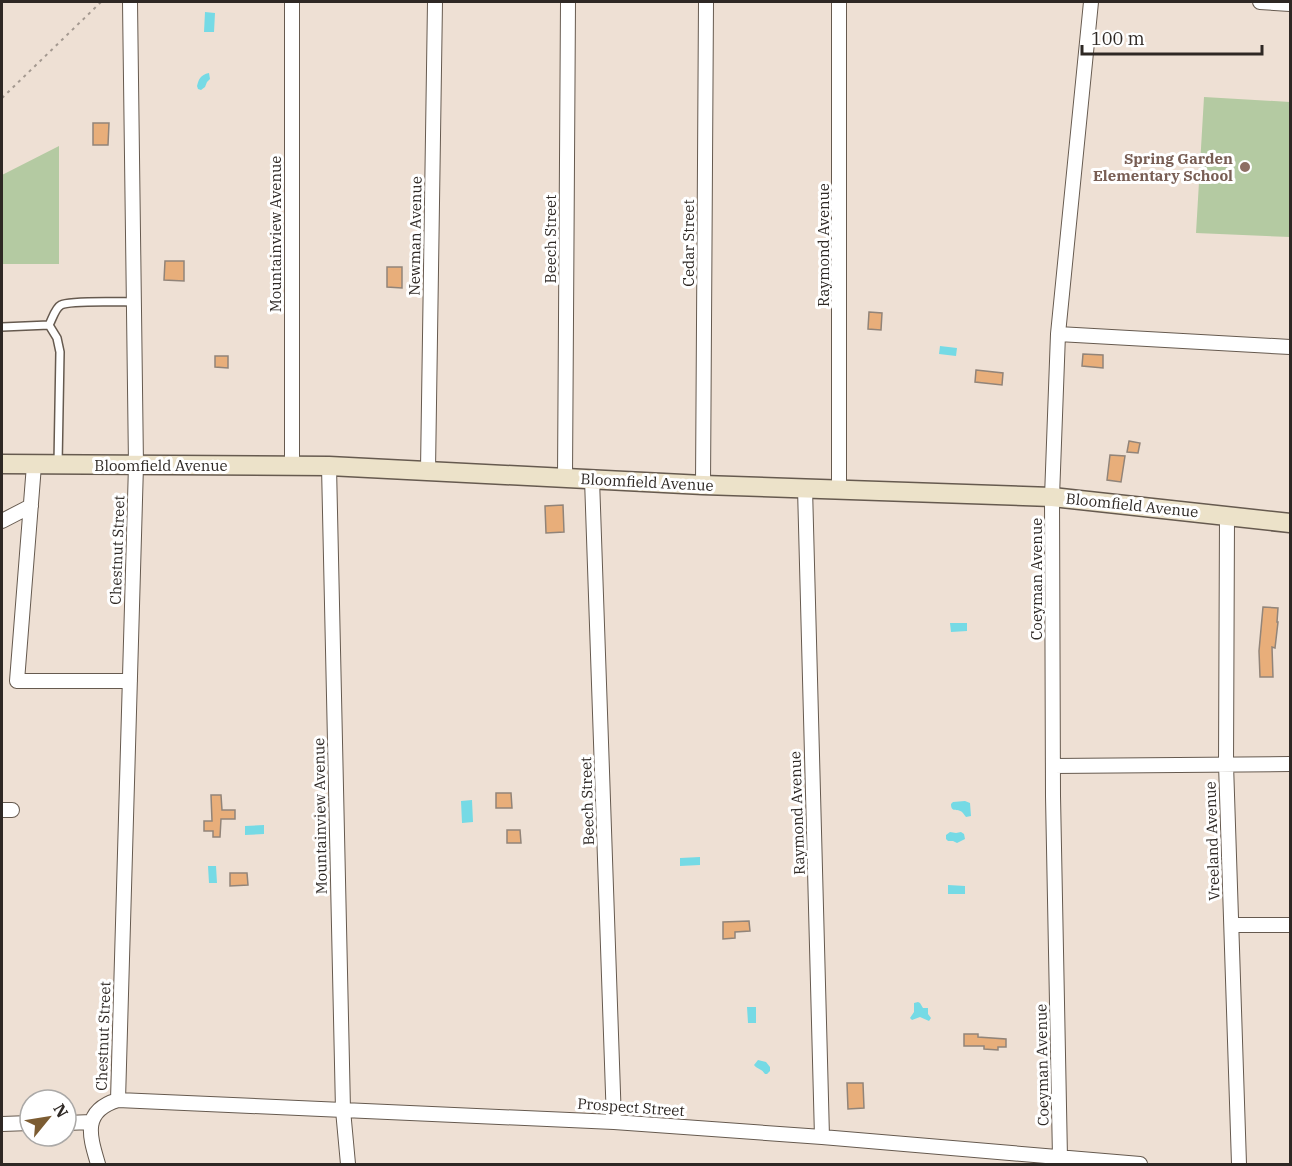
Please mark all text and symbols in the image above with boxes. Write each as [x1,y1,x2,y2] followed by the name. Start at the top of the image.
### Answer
[1082,18,1262,56] scale bar
[1091,27,1145,50] text: 100 m
[1093,149,1233,185] place label: Spring Garden Elementary School
[266,156,285,312] street label: Mountainview Avenue
[1238,160,1252,174] marker: Spring Garden Elementary School
[404,176,426,296] street label: Newman Avenue
[814,183,833,307] street label: Raymond Avenue
[541,195,560,283] street label: Beech Street
[679,199,698,287] street label: Cedar Street
[94,456,228,475] street label: Bloomfield Avenue
[580,469,714,495] street label: Bloomfield Avenue
[1065,489,1199,521] street label: Bloomfield Avenue
[106,495,128,605] street label: Chestnut Street
[1027,518,1046,640] street label: Coeyman Avenue
[309,738,331,894] street label: Mountainview Avenue
[785,751,809,875] street label: Raymond Avenue
[576,756,598,846] street label: Beech Street
[1200,781,1224,901] street label: Vreeland Avenue
[92,981,114,1091] street label: Chestnut Street
[1031,1004,1053,1126] street label: Coeyman Avenue
[18,1088,78,1148] north arrow
[577,1094,685,1120] street label: Prospect Street
[49,1100,73,1121] text: N

